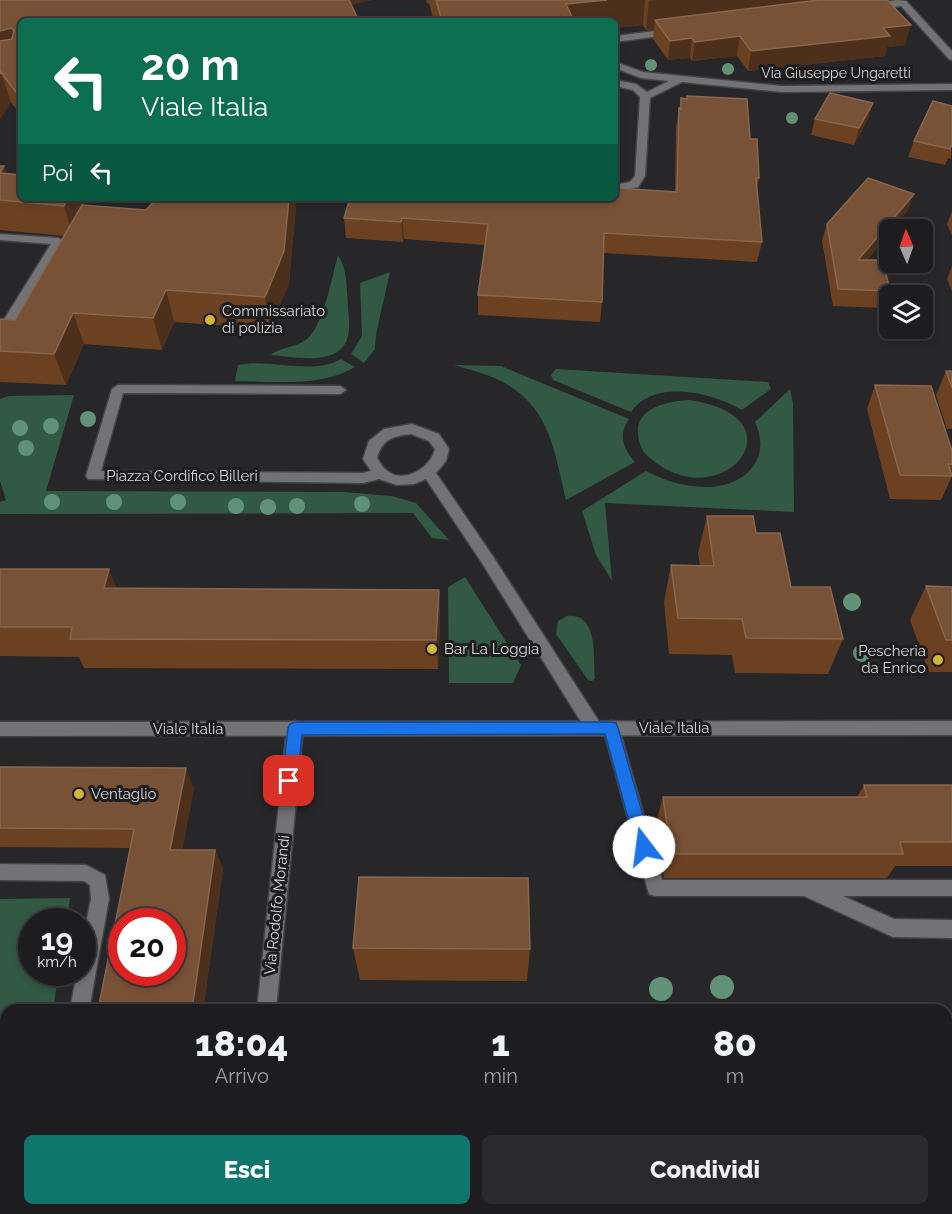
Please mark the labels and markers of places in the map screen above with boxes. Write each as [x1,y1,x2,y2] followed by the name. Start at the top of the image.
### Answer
[222,302,325,337] place label: Commissariato di polizia
[203,313,217,327] marker: Commissariato di polizia
[444,640,539,658] place label: Bar La Loggia
[425,642,439,656] marker: Bar La Loggia
[858,642,926,677] place label: Pescheria da Enrico
[931,653,945,667] marker: Pescheria da Enrico
[263,755,314,806] pin
[91,785,156,803] place label: Ventaglio
[72,787,86,801] marker: Ventaglio

